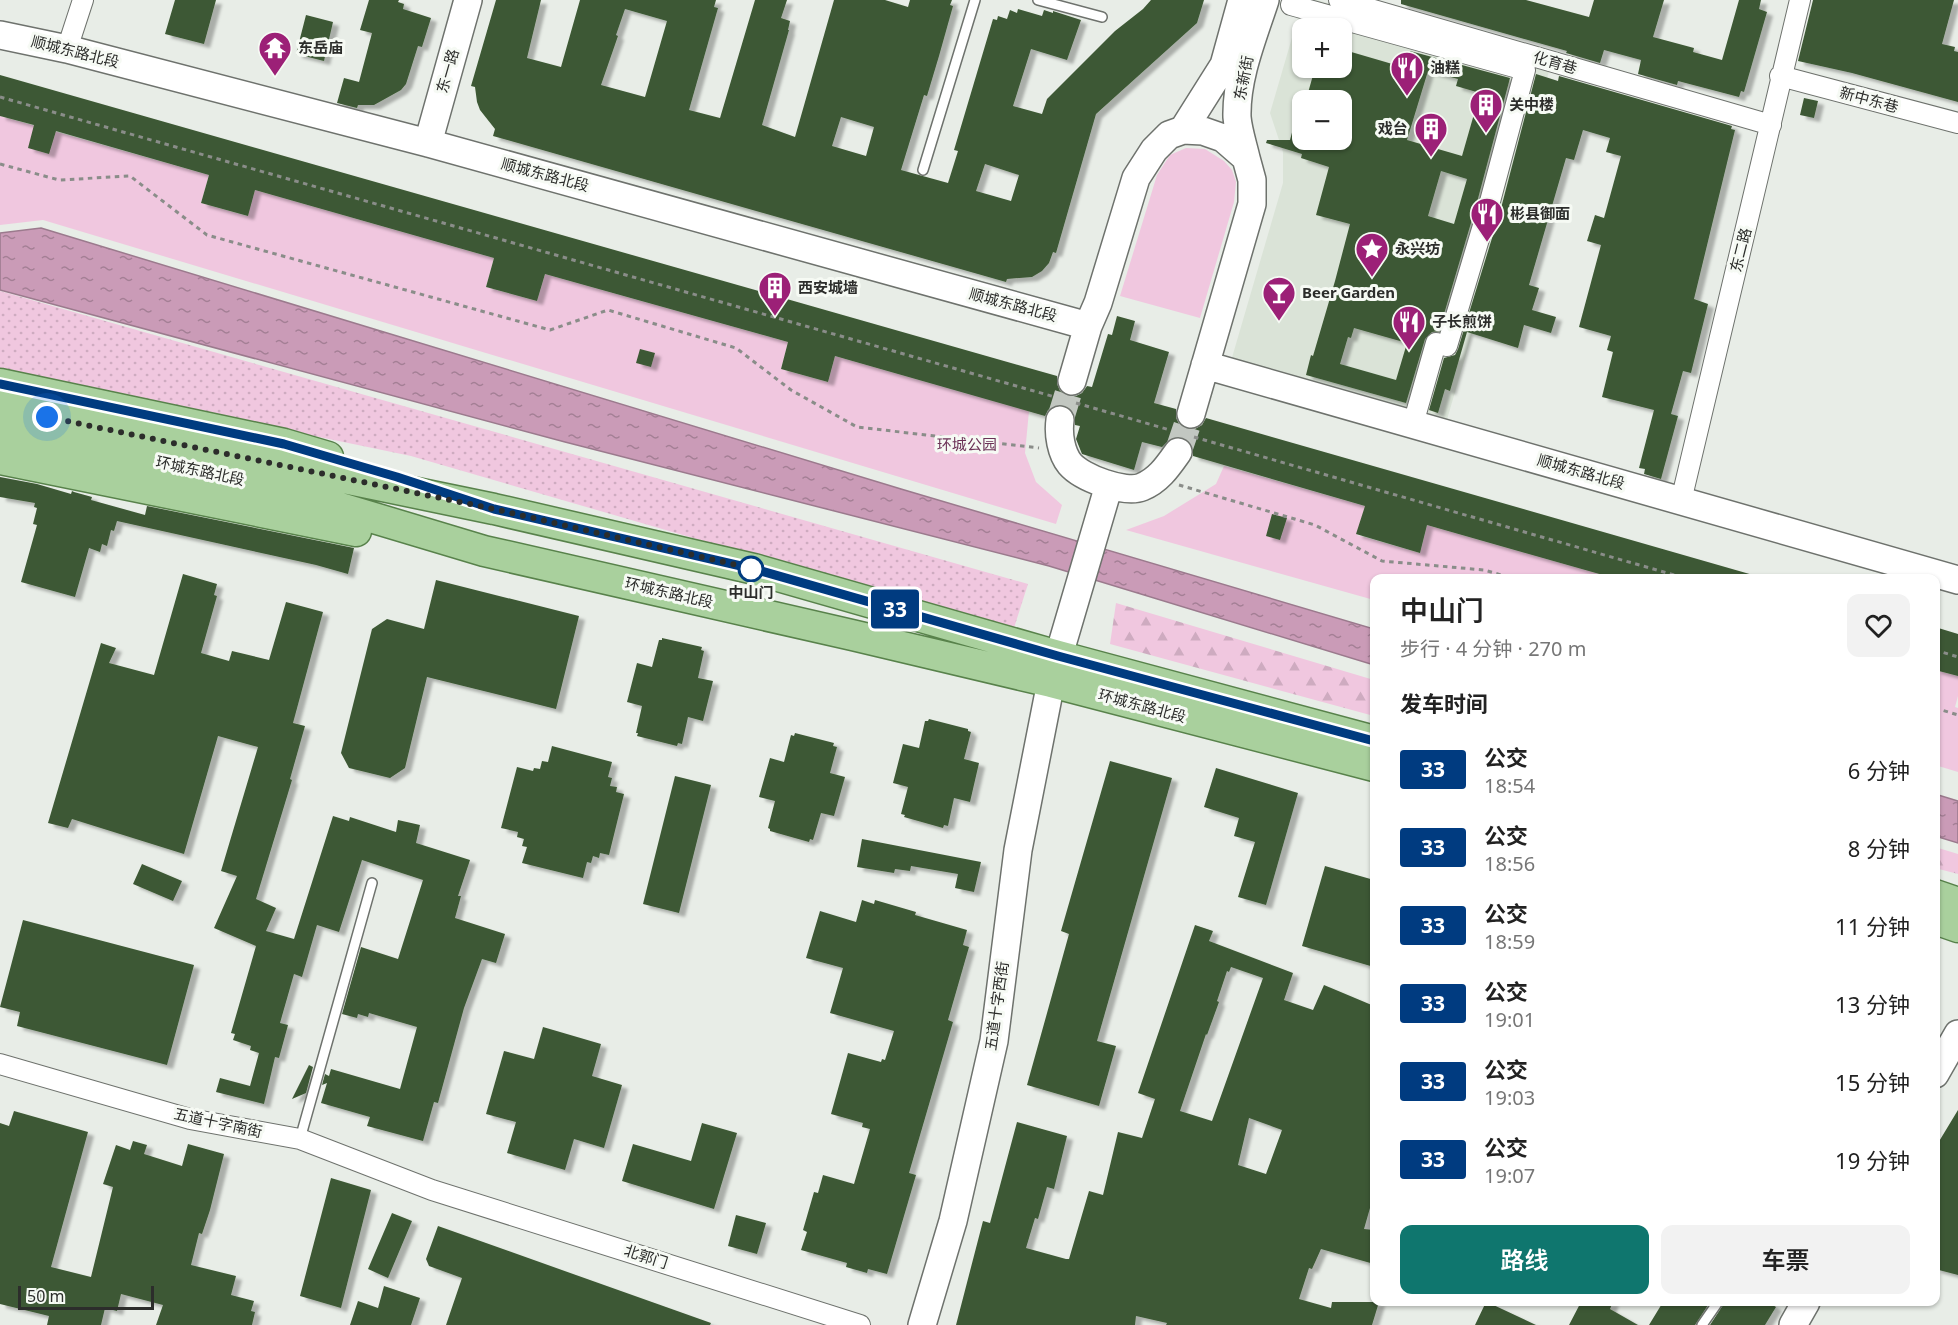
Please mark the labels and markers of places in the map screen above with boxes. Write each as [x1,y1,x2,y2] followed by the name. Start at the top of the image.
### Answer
[257,30,293,77] temple icon: 东岳庙
[298,37,343,57] place label: 东岳庙
[1389,50,1425,97] restaurant icon: 油糕
[1430,57,1460,77] place label: 油糕
[1468,87,1504,134] building icon: 关中楼
[1509,94,1554,114] place label: 关中楼
[1413,111,1449,158] building icon: 戏台
[1378,118,1408,138] place label: 戏台
[1469,196,1505,243] restaurant icon: 彬县御面
[1510,203,1570,223] place label: 彬县御面
[1354,231,1390,278] place icon: 永兴坊
[1395,238,1440,258] place label: 永兴坊
[757,270,793,317] building icon: 西安城墙
[1261,275,1297,322] bar icon: Beer Garden
[798,277,858,297] place label: 西安城墙
[1302,282,1395,302] place label: Beer Garden
[1391,304,1427,351] restaurant icon: 子长煎饼
[1432,311,1492,331] place label: 子长煎饼
[738,556,764,582] marker: 中山门
[728,582,774,602] place label: 中山门

